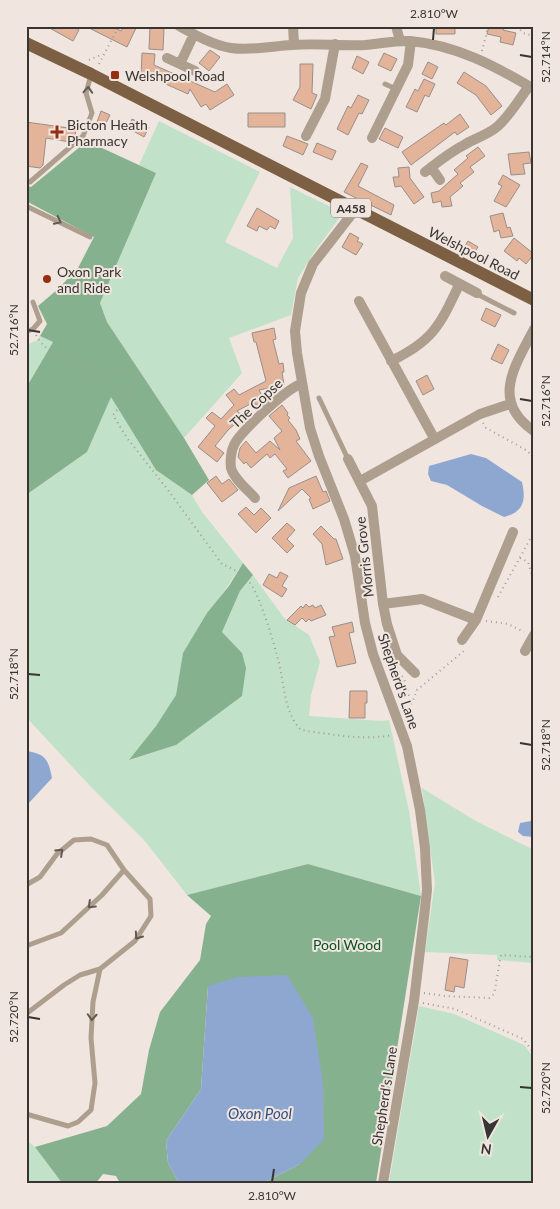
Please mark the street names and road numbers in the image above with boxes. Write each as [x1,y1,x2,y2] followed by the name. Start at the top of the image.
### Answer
[331,198,371,218] road number: A458
[426,223,522,283] street label: Welshpool Road
[226,374,286,432] street label: The Copse
[351,516,377,598] street label: Morris Grove
[375,631,423,731] street label: Shepherd's Lane
[368,1045,400,1147] street label: Shepherd's Lane

